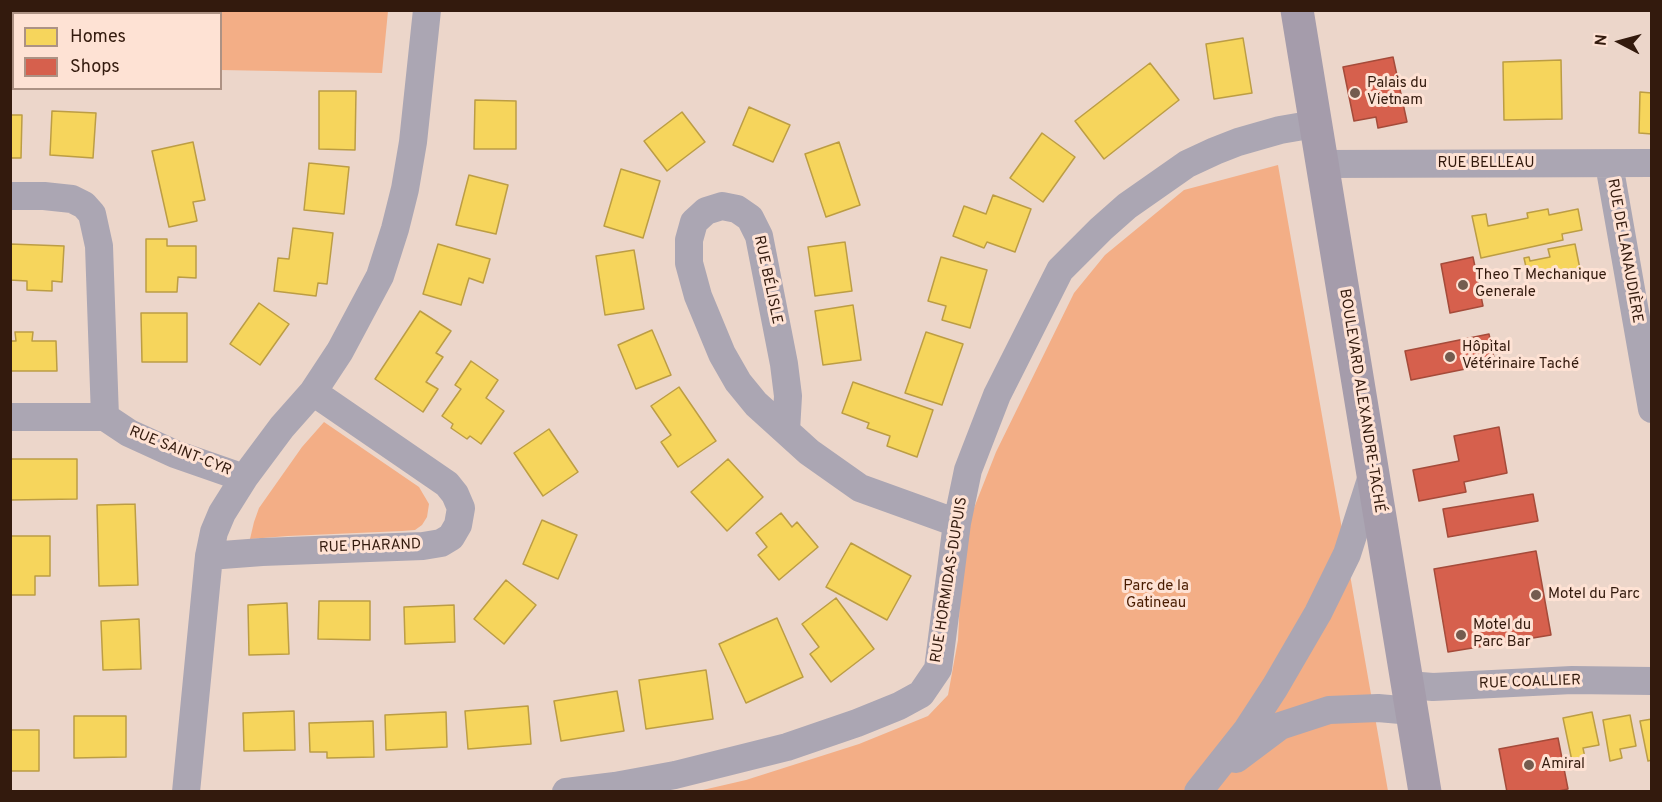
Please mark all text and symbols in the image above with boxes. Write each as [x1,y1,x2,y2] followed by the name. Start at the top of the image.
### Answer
[12,12,222,90] legend
[1590,12,1650,72] north arrow
[70,26,126,49] text: Homes
[1592,33,1613,47] text: N
[70,56,120,79] text: Shops
[1367,75,1427,110] place label: Palais du Vietnam
[1348,86,1362,100] marker: Palais du Vietnam
[1437,155,1535,173] street label: RUE BELLEAU
[1602,177,1646,325] street label: RUE DE LANAUDIÈRE
[749,234,785,326] street label: RUE BÉLISLE
[1475,267,1607,302] place label: Theo T Mechanique Generale
[1456,278,1470,292] marker: Theo T Mechanique Generale
[1334,288,1388,514] street label: BOULEVARD ALEXANDRE-TACHÉ
[1462,339,1579,374] place label: Hôpital Vétérinaire Taché
[1443,350,1457,364] marker: Hôpital Vétérinaire Taché
[126,423,234,481] street label: RUE SAINT-CYR
[928,496,972,664] street label: RUE HORMIDAS-DUPUIS
[318,536,422,558] street label: RUE PHARAND
[1123,578,1189,613] park label: Parc de la Gatineau
[1548,586,1640,604] place label: Motel du Parc
[1529,588,1543,602] marker: Motel du Parc
[1473,617,1531,652] place label: Motel du Parc Bar
[1454,628,1468,642] marker: Motel du Parc Bar
[1479,672,1581,694] street label: RUE COALLIER
[1541,756,1585,774] place label: Amiral
[1522,758,1536,772] marker: Amiral

